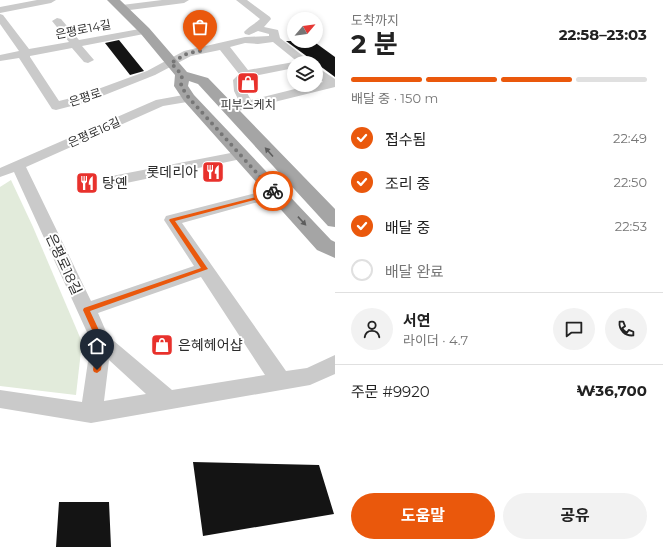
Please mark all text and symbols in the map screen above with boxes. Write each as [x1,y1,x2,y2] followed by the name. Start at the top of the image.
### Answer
[183,10,217,51] pin
[287,12,323,48] north arrow
[287,12,323,92] map controls
[351,12,399,28] text: 도착까지
[54,16,112,42] street label: 은평로14길
[189,16,211,38] icon: bag
[559,25,647,44] text: 22:58–23:03
[351,28,398,60] text: 2 분
[287,56,323,92] button: layers
[235,70,261,96] shop icon: 피부스케치
[67,85,103,109] street label: 은평로
[351,90,438,106] text: 배달 중 · 150 m
[220,97,276,112] place label: 피부스케치
[65,114,123,150] street label: 은평로16길
[351,127,373,149] icon: check
[385,130,426,149] text: 접수됨
[613,130,647,146] text: 22:49
[265,147,274,158] one-way arrow
[200,159,226,185] restaurant icon: 롯데리아
[146,163,198,181] place label: 롯데리아
[74,170,100,196] restaurant icon: 탕옌
[253,171,293,211] courier
[351,171,373,193] icon: check
[102,174,128,192] place label: 탕옌
[385,174,430,193] text: 조리 중
[614,174,647,190] text: 22:50
[262,180,284,202] icon: bike
[351,215,373,237] icon: check
[297,216,307,226] one-way arrow
[385,218,430,237] text: 배달 중
[615,218,647,234] text: 22:53
[42,231,86,297] street label: 은평로18길
[385,262,444,281] text: 배달 완료
[351,308,393,350] button: person
[553,308,595,350] button: chat
[605,308,647,350] button: phone
[403,311,431,330] text: 서연
[80,329,114,370] pin
[149,332,175,358] shop icon: 은혜헤어샵
[403,332,468,348] text: 라이더 · 4.7
[86,335,108,357] icon: home
[178,336,243,354] place label: 은혜헤어샵
[577,381,647,400] text: ₩36,700
[351,382,430,401] text: 주문 #9920
[351,493,495,539] button: 도움말
[503,493,647,539] button: 공유

